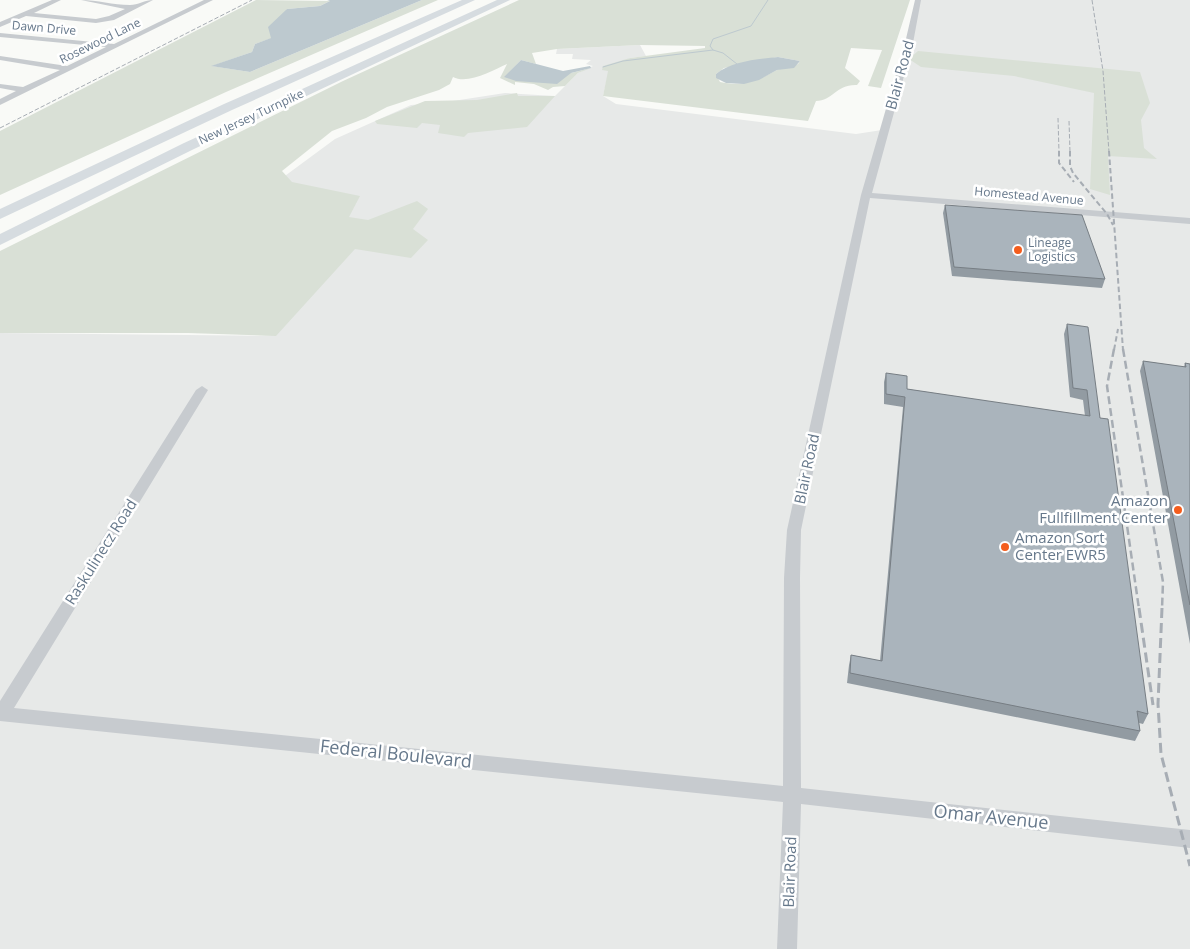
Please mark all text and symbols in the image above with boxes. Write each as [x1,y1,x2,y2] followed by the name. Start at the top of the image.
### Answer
[56,13,143,68] street label: Rosewood Lane
[11,16,77,39] street label: Dawn Drive
[880,38,918,112] street label: Blair Road
[195,85,306,148] street label: New Jersey Turnpike
[974,182,1085,209] street label: Homestead Avenue
[1028,234,1076,265] place label: Lineage Logistics
[1012,244,1024,256] marker: Lineage Logistics
[789,432,823,506] street label: Blair Road
[1039,490,1168,527] place label: Amazon Fullfillment Center
[60,495,141,608] street label: Raskulinecz Road
[1172,504,1184,516] marker: Amazon Fullfillment Center
[1015,527,1106,564] place label: Amazon Sort Center EWR5
[999,541,1011,553] marker: Amazon Sort Center EWR5
[319,733,473,773] street label: Federal Boulevard
[932,798,1050,834] street label: Omar Avenue
[778,836,800,908] street label: Blair Road

